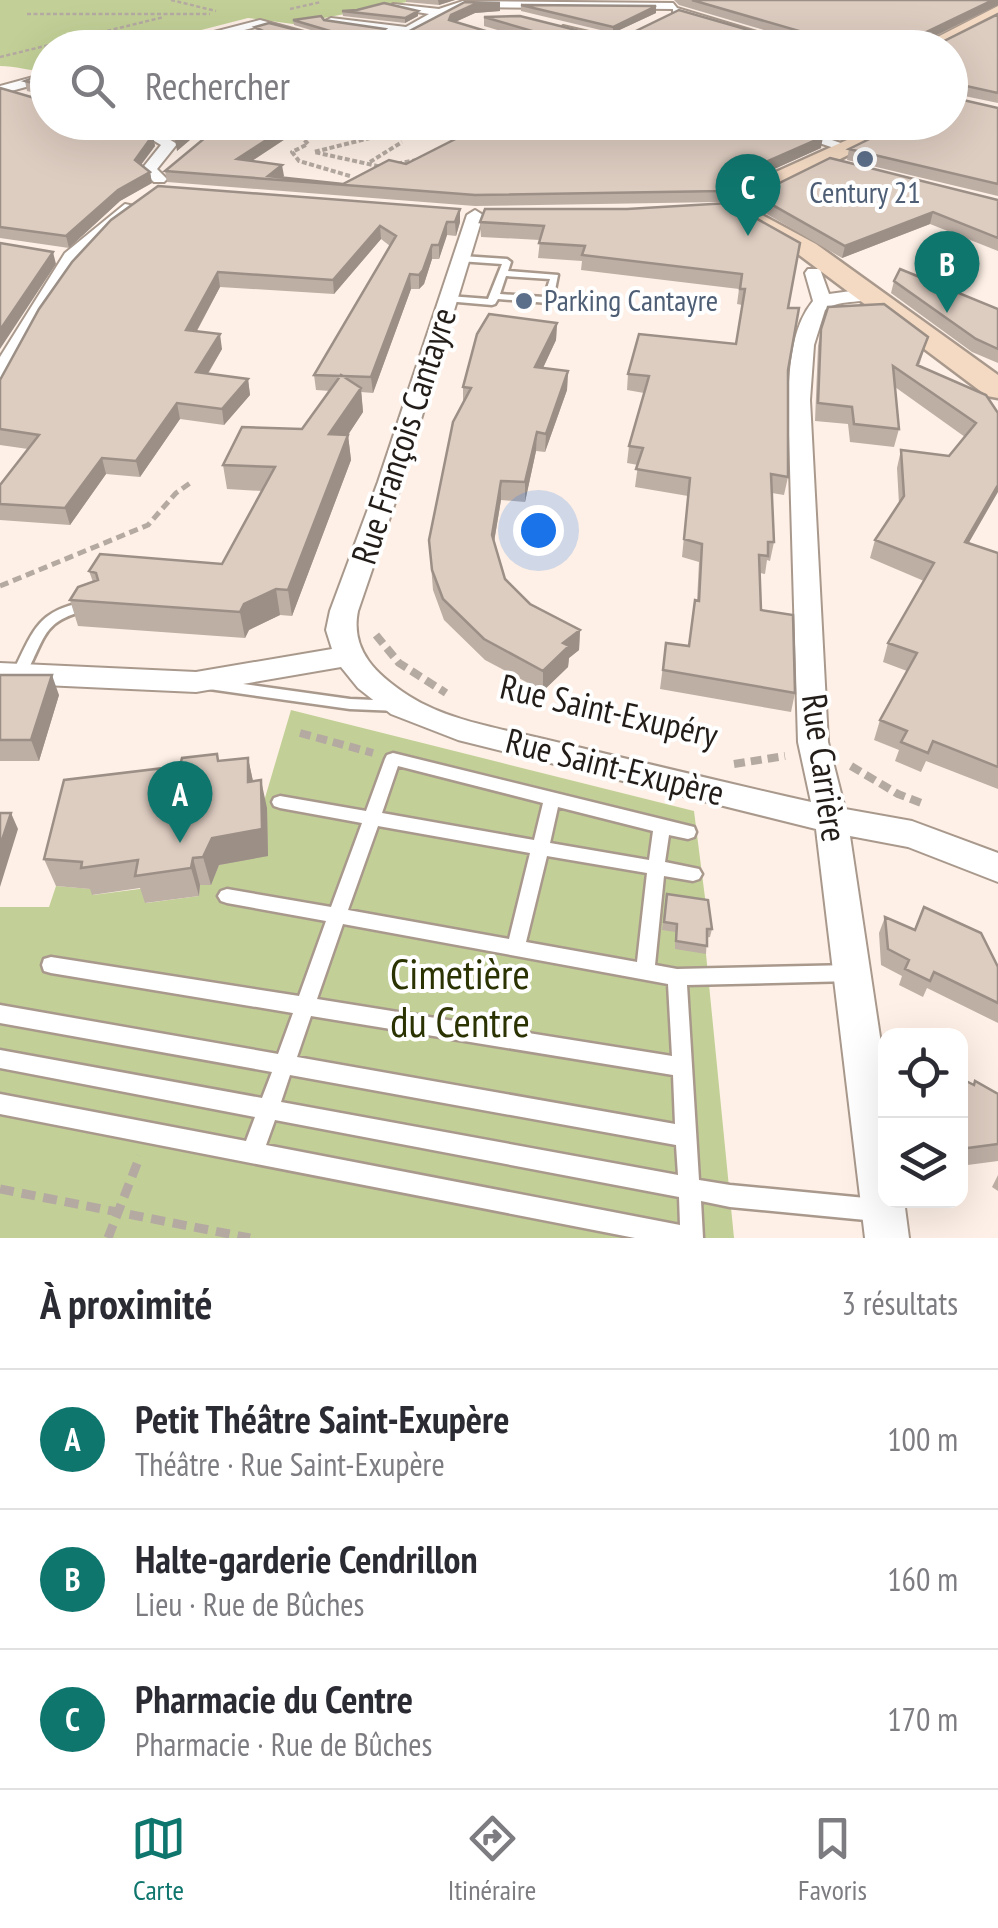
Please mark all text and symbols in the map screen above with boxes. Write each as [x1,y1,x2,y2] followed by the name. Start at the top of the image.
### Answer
[30,30,968,140] search box
[65,58,120,113] icon: search
[145,61,290,110] text: Rechercher
[854,148,876,170] marker: Century 21
[716,154,780,236] pin: C
[809,172,921,211] place label: Century 21
[914,230,980,313] pin: B
[544,280,718,319] place label: Parking Cantayre
[513,290,535,312] marker: Parking Cantayre
[340,302,466,570] street label: Rue François Cantayre
[513,505,564,556] your location
[496,663,723,758] street label: Rue Saint-Exupéry
[792,691,858,845] street label: Rue Carrière
[501,717,729,815] street label: Rue Saint-Exupère
[148,760,212,843] pin: A
[390,946,530,1049] park label: Cimetière du Centre
[878,1028,968,1208] map controls
[878,1028,968,1118] button: locate
[878,1118,968,1208] button: layers
[40,1276,212,1331] text: À proximité
[841,1282,958,1324] text: 3 résultats
[135,1394,510,1443] text: Petit Théâtre Saint-Exupère
[64,1418,81,1460] text: A
[887,1418,958,1460] text: 100 m
[135,1443,445,1485] text: Théâtre · Rue Saint-Exupère
[135,1534,478,1583] text: Halte-garderie Cendrillon
[65,1558,80,1600] text: B
[887,1558,958,1600] text: 160 m
[135,1583,364,1625] text: Lieu · Rue de Bûches
[135,1674,413,1723] text: Pharmacie du Centre
[65,1698,80,1740] text: C
[887,1698,958,1740] text: 170 m
[135,1723,432,1765] text: Pharmacie · Rue de Bûches
[131,1811,186,1908] tab: Carte
[448,1811,536,1908] tab: Itinéraire
[798,1811,867,1908] tab: Favoris

